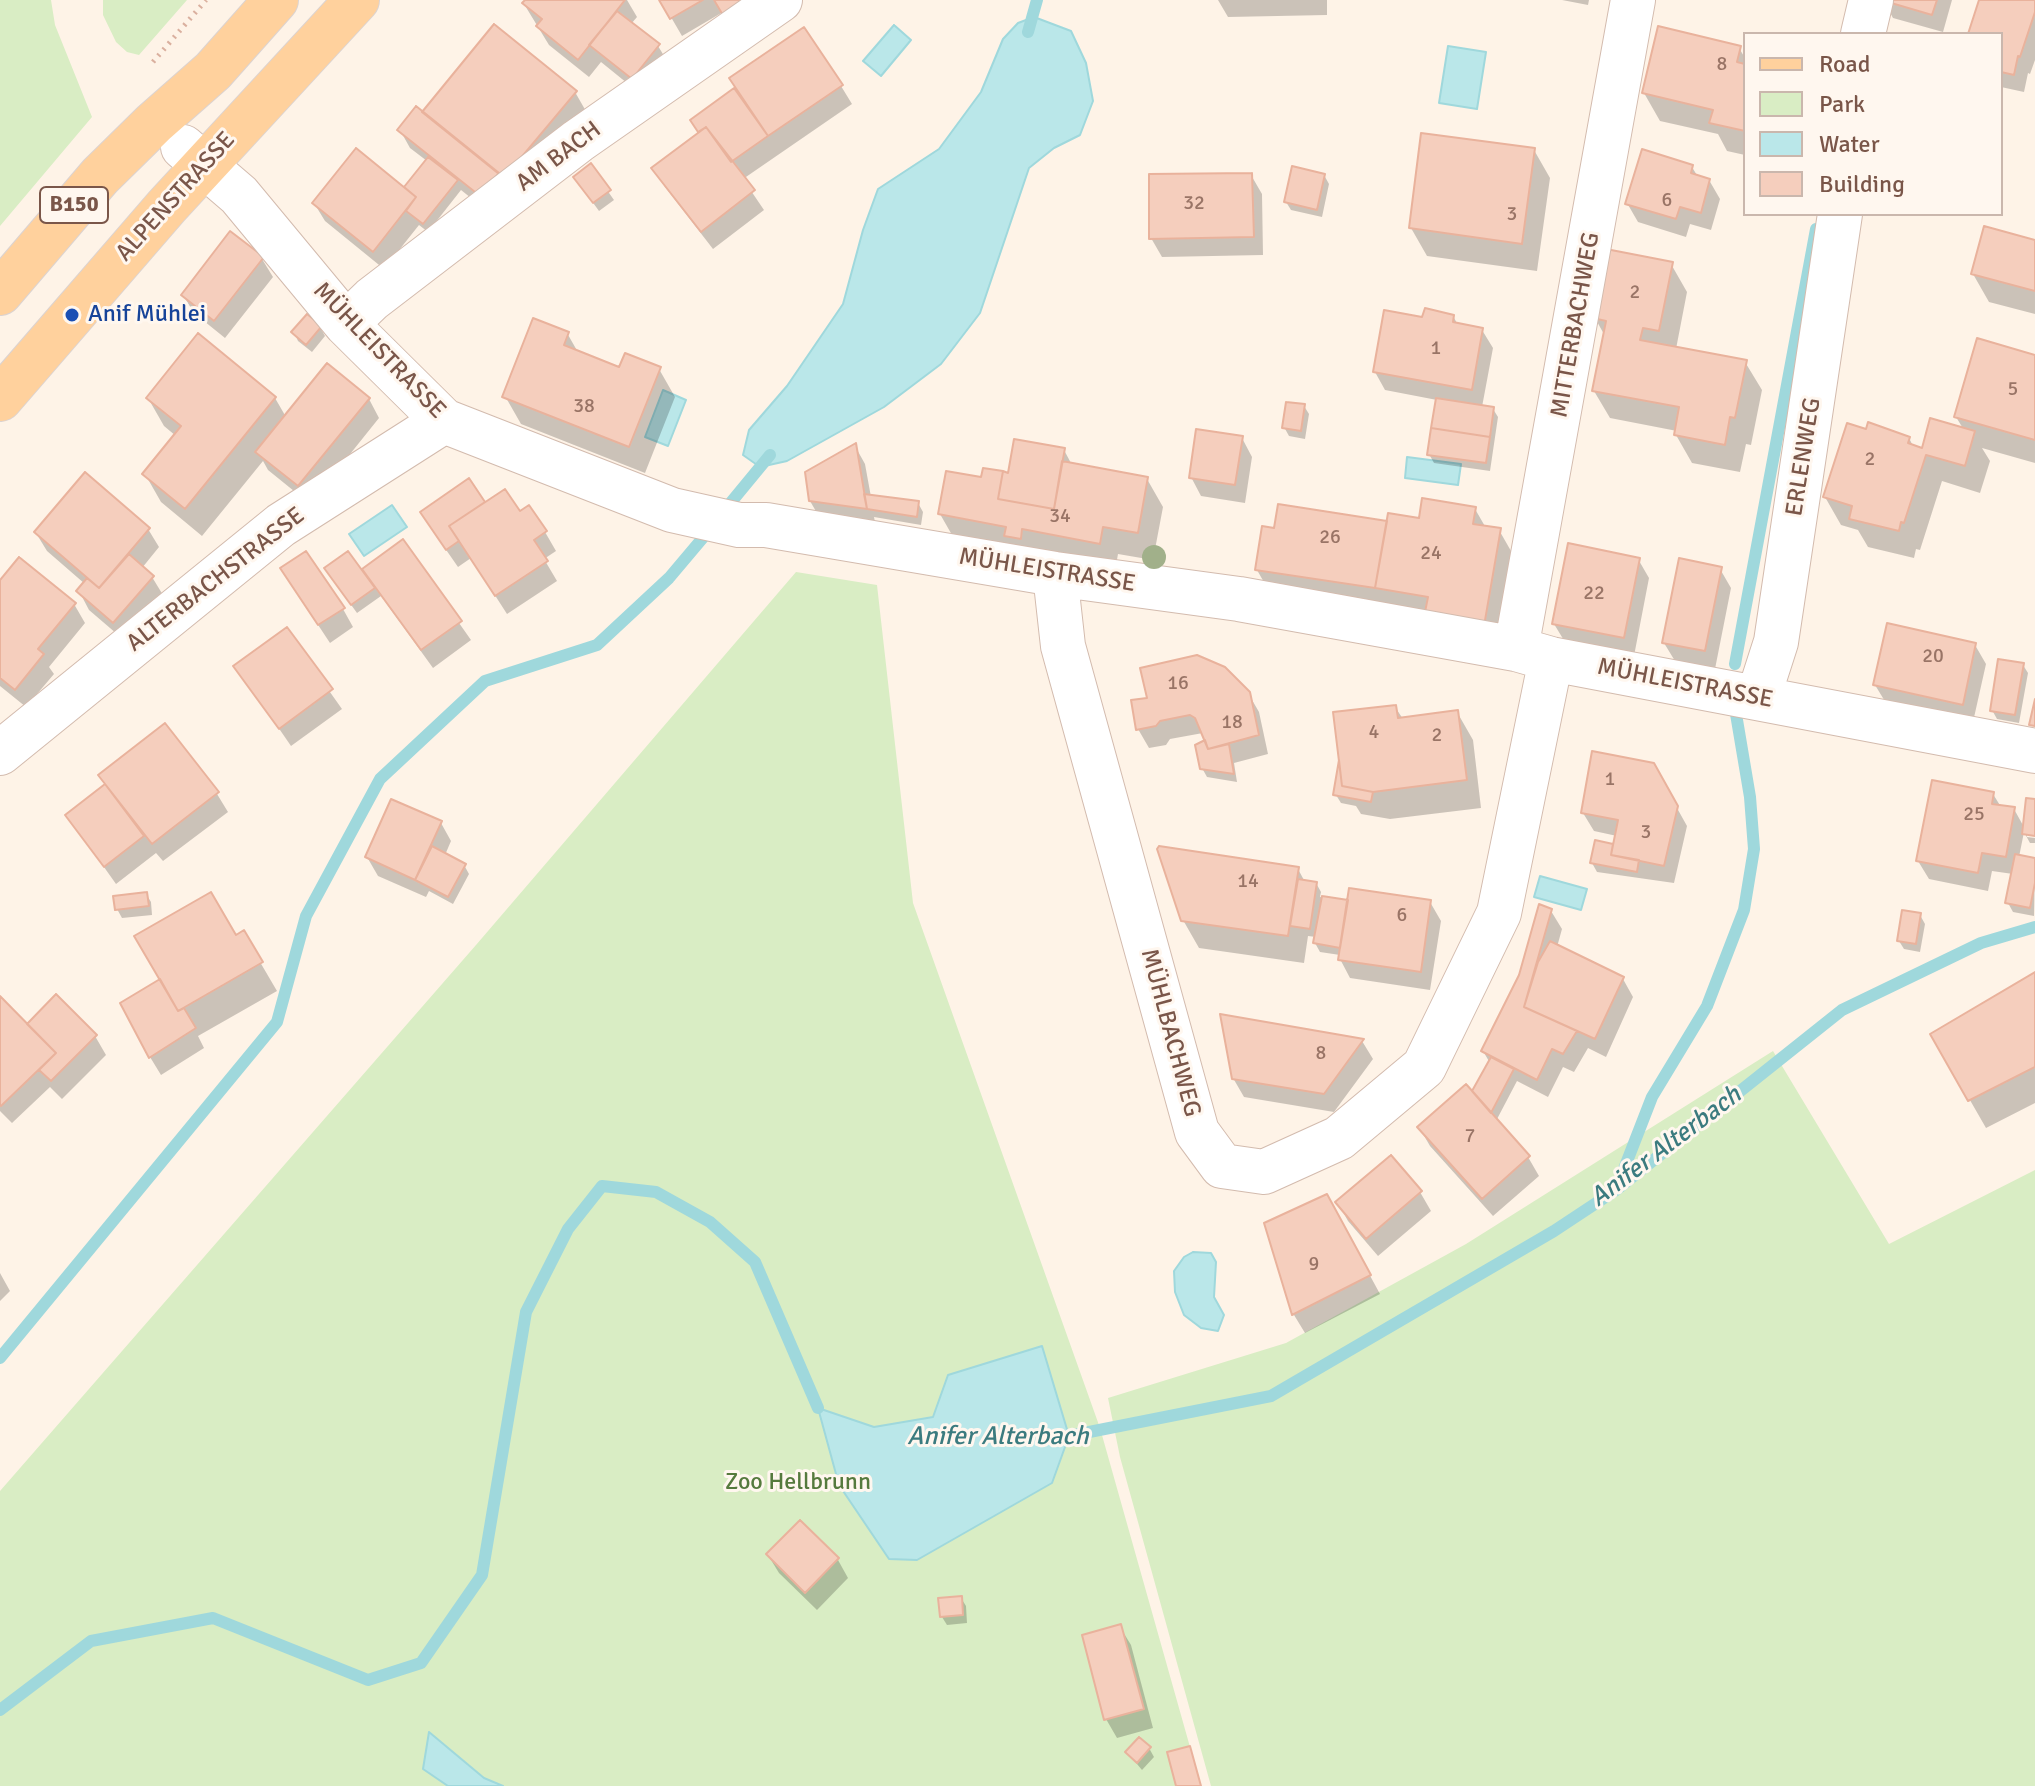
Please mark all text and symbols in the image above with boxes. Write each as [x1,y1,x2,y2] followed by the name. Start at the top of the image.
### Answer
[1743,32,2003,216] legend
[1819,49,1870,79] text: Road
[1717,53,1727,77] house number: 8
[1819,89,1865,119] text: Park
[511,116,607,198] street label: AM BACH
[110,126,242,268] street label: ALPENSTRASSE
[1819,129,1879,159] text: Water
[1819,169,1905,199] text: Building
[40,187,108,223] road number: B150
[1662,189,1672,213] house number: 6
[1183,192,1205,216] house number: 32
[1507,203,1517,227] house number: 3
[1546,230,1606,420] street label: MITTERBACHWEG
[307,277,451,425] street label: MÜHLEISTRASSE
[1630,281,1640,305] house number: 2
[88,301,206,329] place label: Anif Mühlei
[63,306,81,324] marker: Anif Mühlei
[1431,337,1441,361] house number: 1
[2008,378,2018,402] house number: 5
[573,395,595,419] house number: 38
[1780,396,1828,518] street label: ERLENWEG
[1865,448,1875,472] house number: 2
[121,502,311,658] street label: ALTERBACHSTRASSE
[1049,505,1071,529] house number: 34
[1319,526,1341,550] house number: 26
[1420,542,1442,566] house number: 24
[957,543,1137,599] street label: MÜHLEISTRASSE
[1583,582,1605,606] house number: 22
[1922,645,1944,669] house number: 20
[1595,653,1775,715] street label: MÜHLEISTRASSE
[1167,672,1189,696] house number: 16
[1221,711,1243,735] house number: 18
[1369,721,1379,745] house number: 4
[1432,724,1442,748] house number: 2
[1605,768,1615,792] house number: 1
[1963,803,1985,827] house number: 25
[1641,821,1651,845] house number: 3
[1237,870,1259,894] house number: 14
[1397,904,1407,928] house number: 6
[1134,946,1206,1120] street label: MÜHLBACHWEG
[1316,1042,1326,1066] house number: 8
[1584,1080,1748,1214] water label: Anifer Alterbach
[1465,1125,1475,1149] house number: 7
[1309,1253,1319,1277] house number: 9
[907,1421,1089,1453] water label: Anifer Alterbach
[725,1469,871,1497] park label: Zoo Hellbrunn

